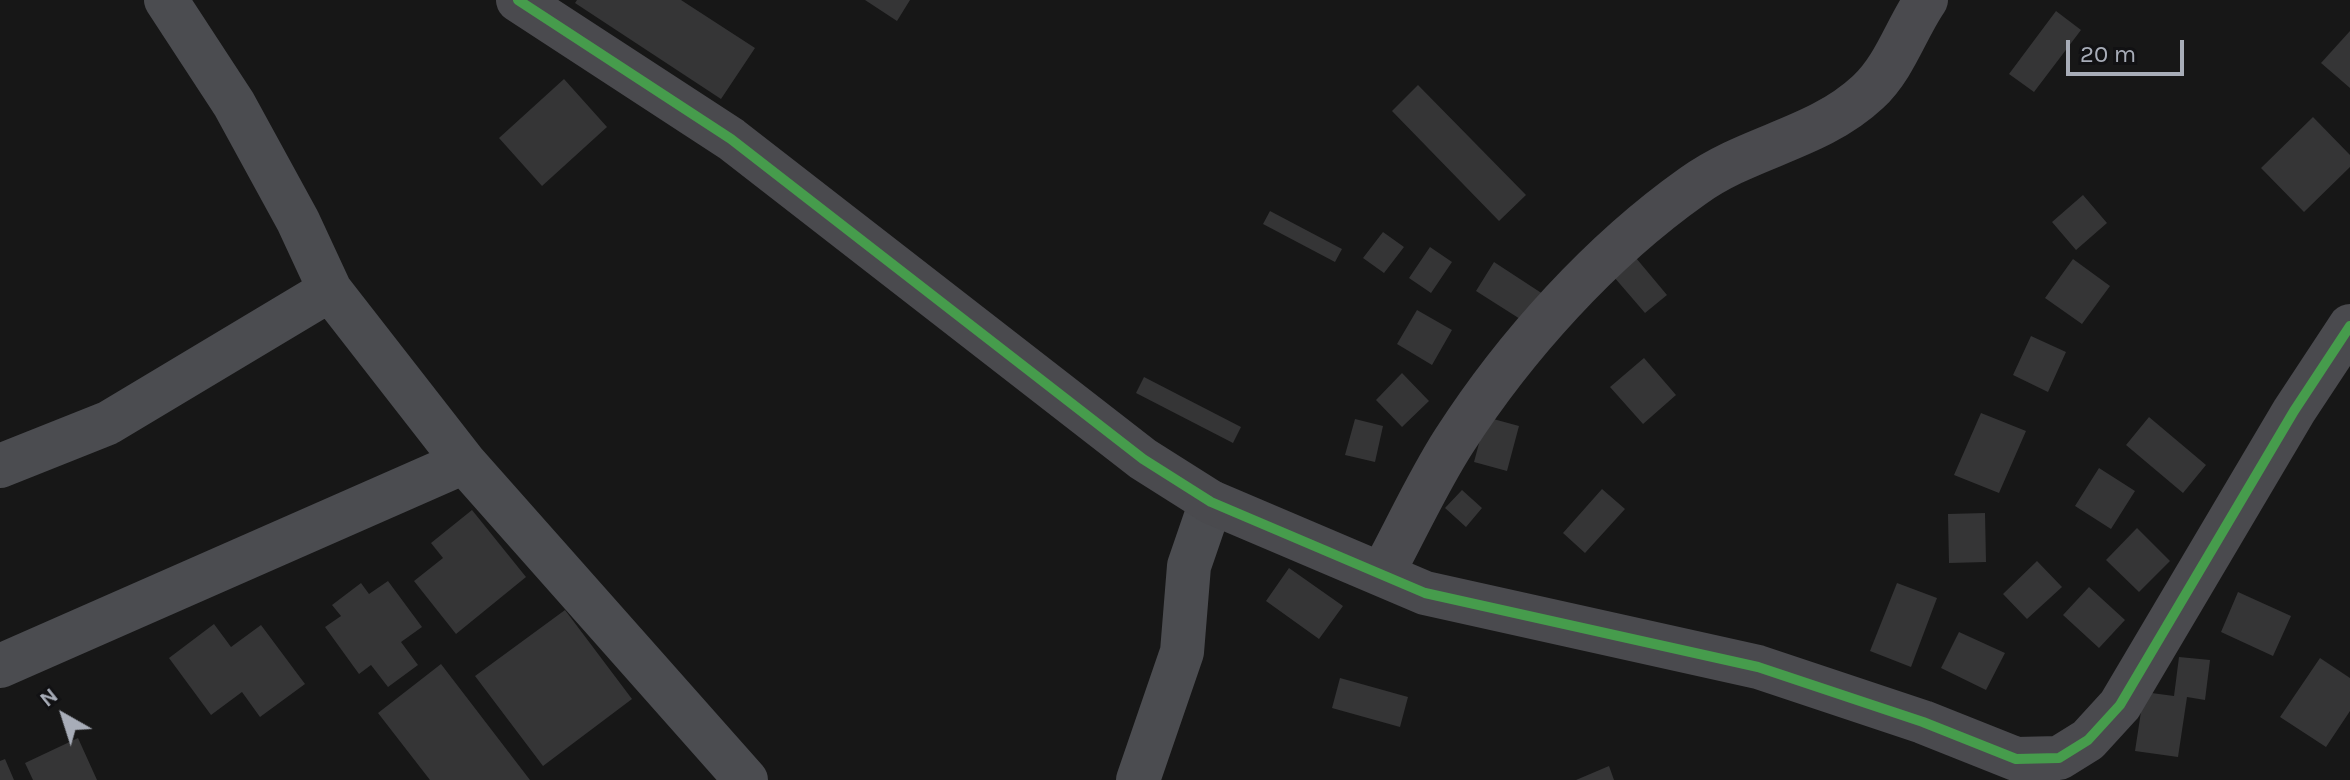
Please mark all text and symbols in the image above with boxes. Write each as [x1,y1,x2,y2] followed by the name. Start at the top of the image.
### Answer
[2070,24,2188,74] scale bar
[2080,40,2136,68] text: 20 m
[24,676,104,756] north arrow
[35,682,63,712] text: N

